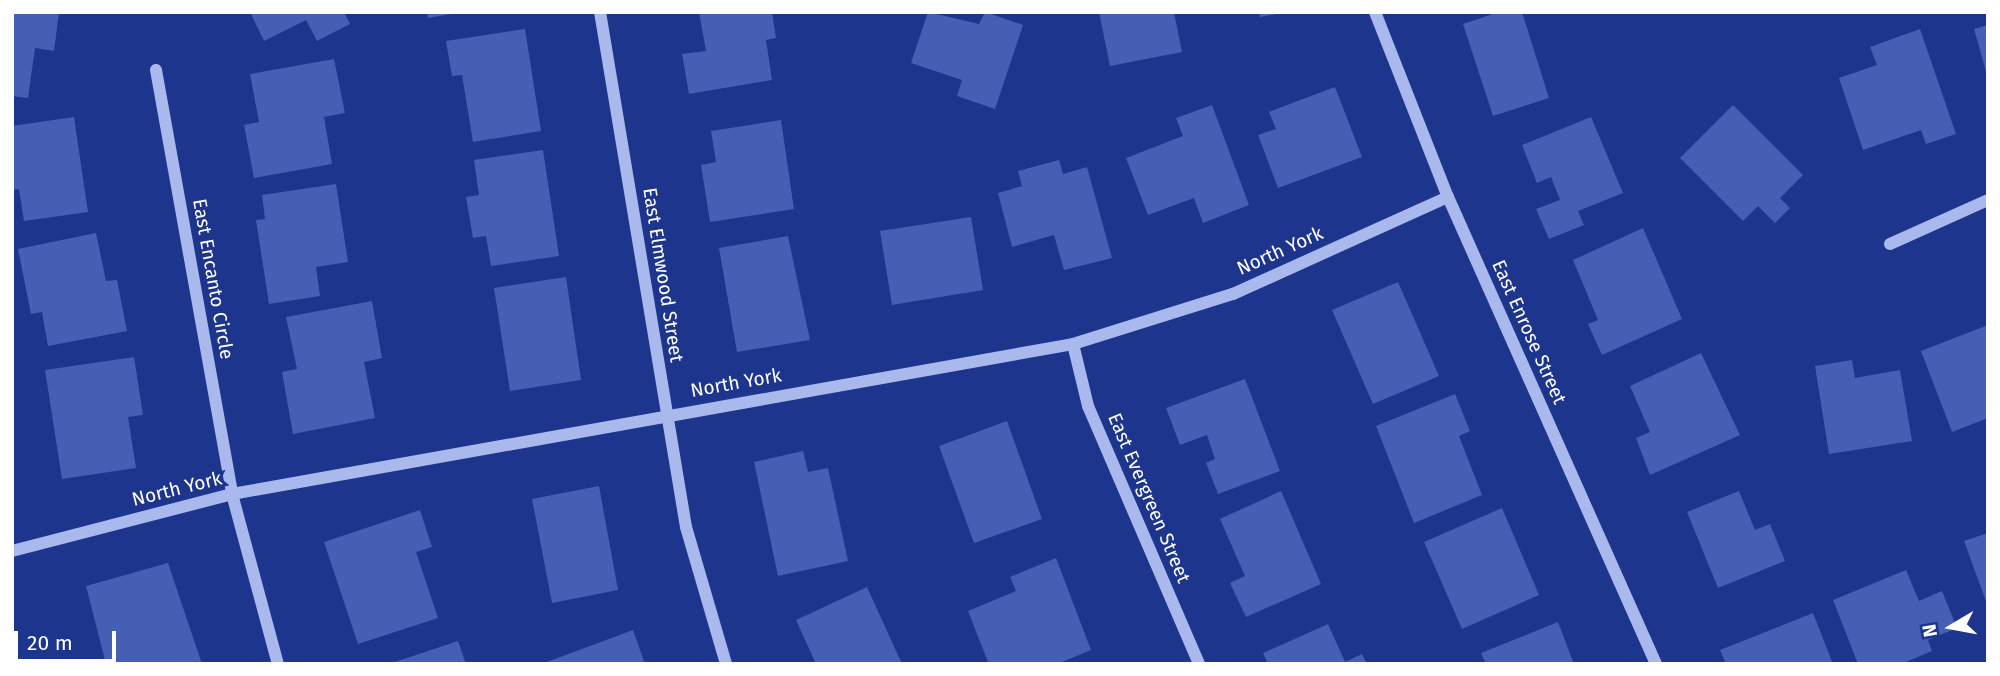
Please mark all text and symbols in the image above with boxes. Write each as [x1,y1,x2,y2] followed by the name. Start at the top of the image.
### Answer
[638,186,688,364] street label: East Elmwood Street
[188,197,238,361] street label: East Encanto Circle
[1233,222,1327,280] street label: North York
[1487,256,1571,408] street label: East Enrose Street
[689,364,783,402] street label: North York
[1103,410,1195,586] street label: East Evergreen Street
[130,467,224,511] street label: North York
[1916,592,1986,662] north arrow
[18,616,119,660] scale bar
[1917,623,1942,639] text: N
[27,630,73,656] text: 20 m

